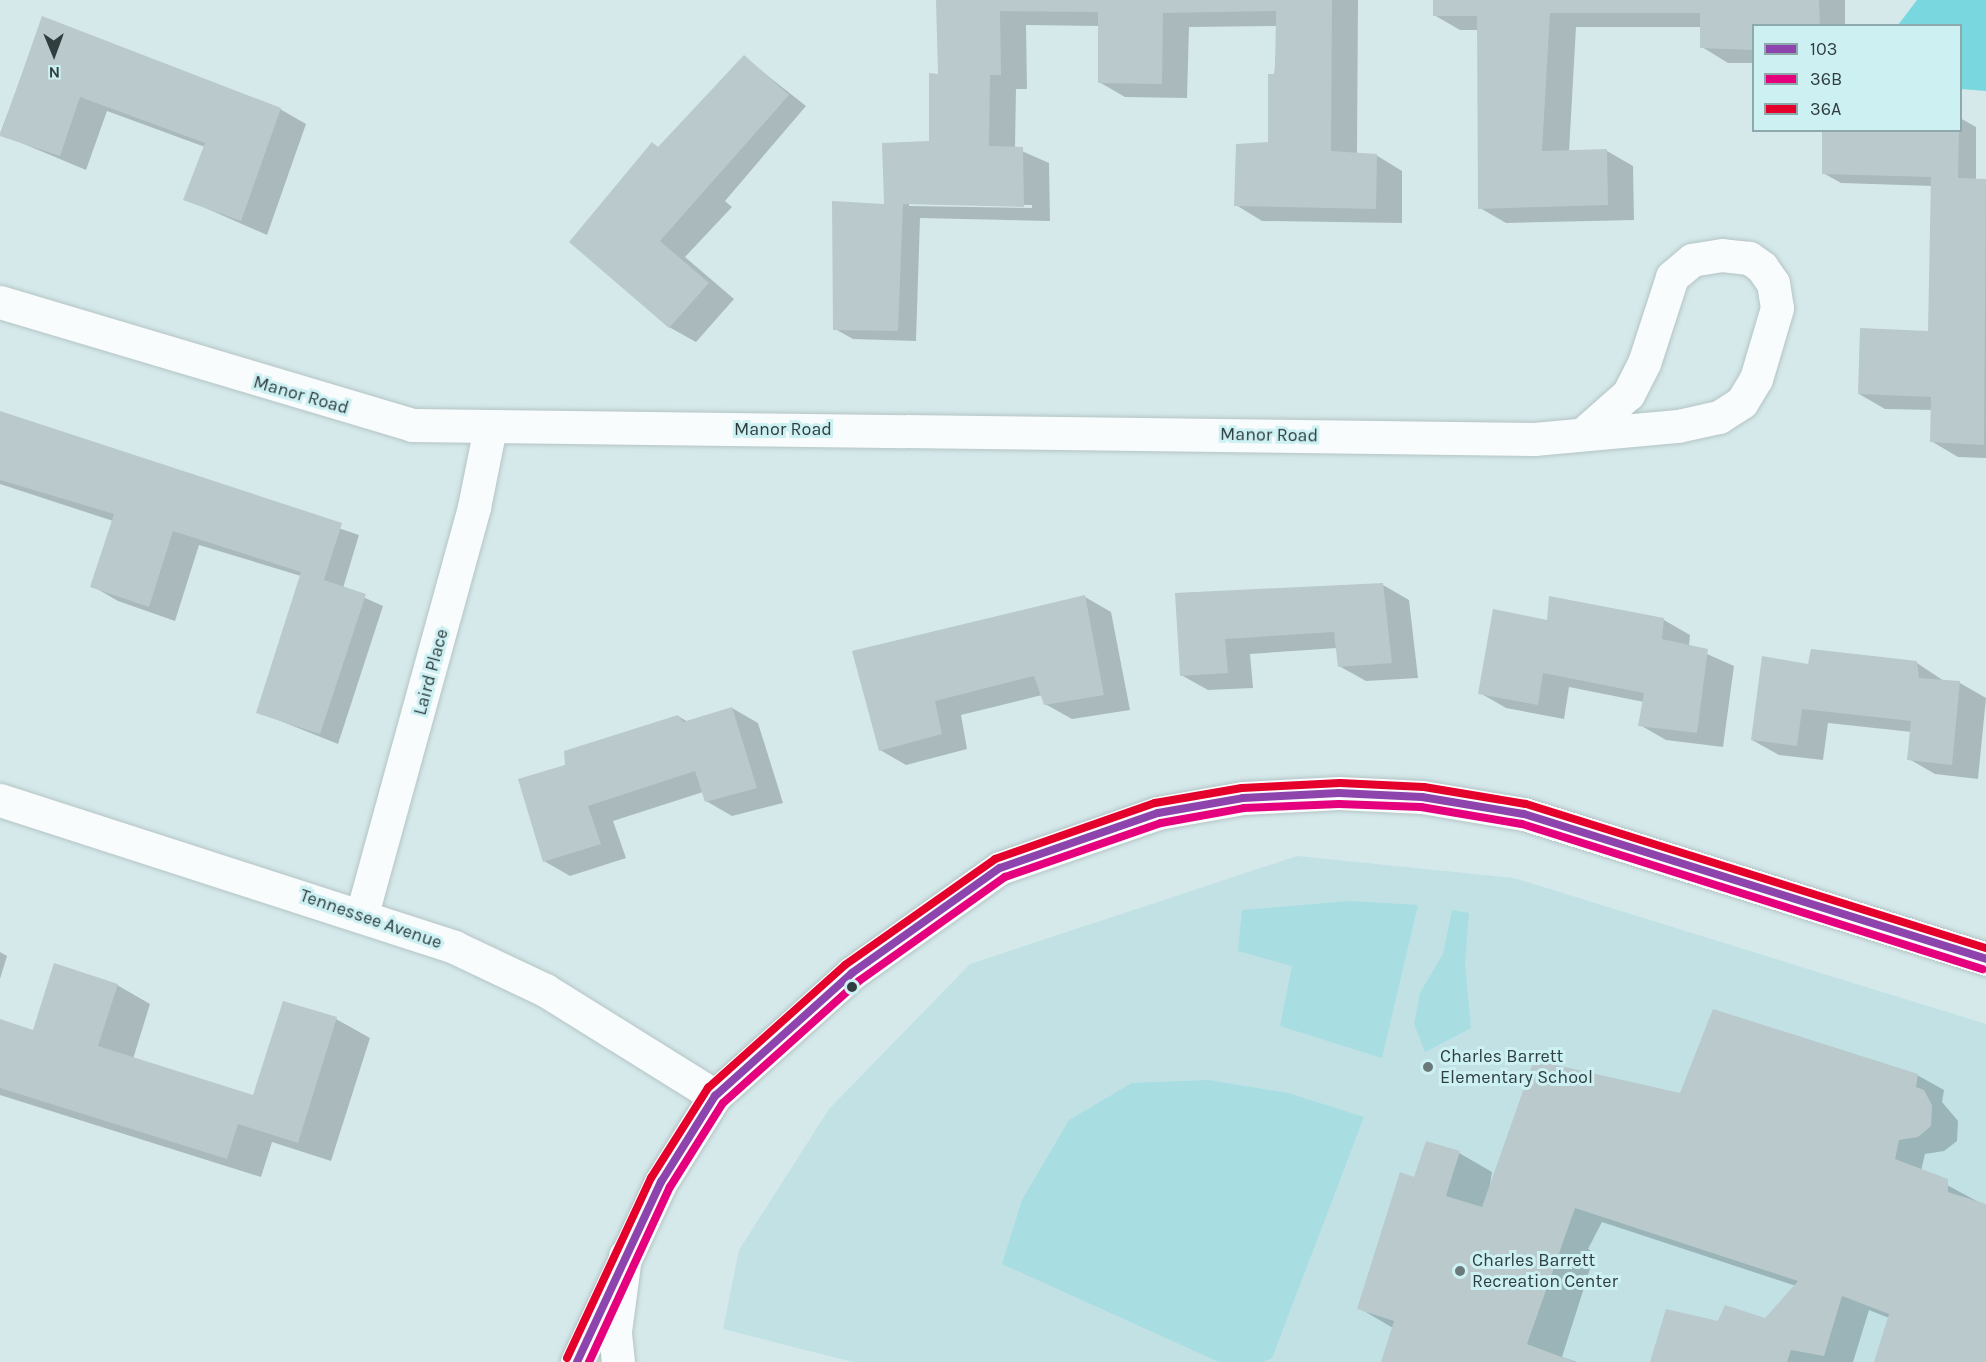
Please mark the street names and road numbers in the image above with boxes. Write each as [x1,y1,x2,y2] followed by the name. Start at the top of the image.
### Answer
[251,371,351,419] street label: Manor Road
[734,418,832,440] street label: Manor Road
[1220,423,1318,447] street label: Manor Road
[409,626,453,718] street label: Laird Place
[297,885,445,953] street label: Tennessee Avenue

